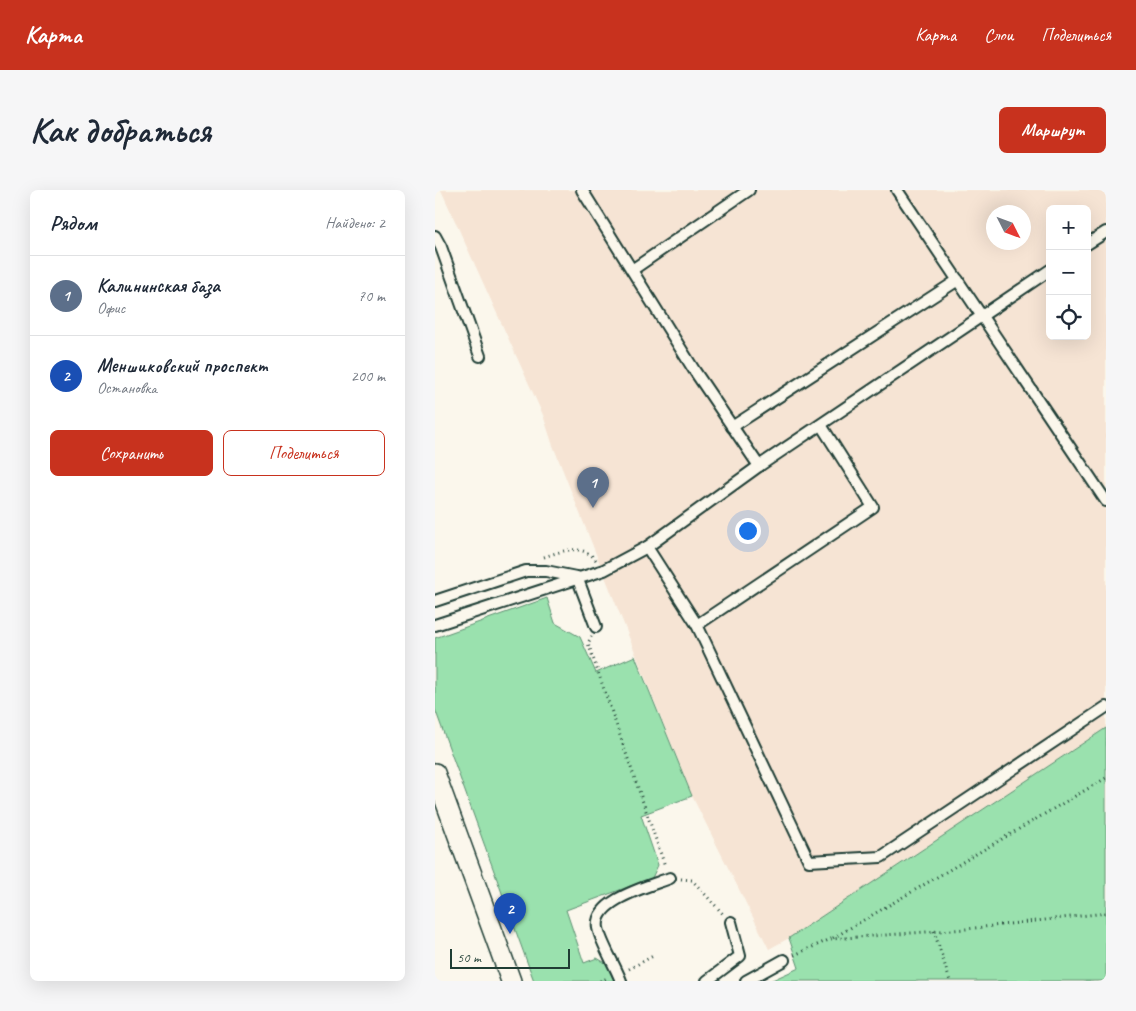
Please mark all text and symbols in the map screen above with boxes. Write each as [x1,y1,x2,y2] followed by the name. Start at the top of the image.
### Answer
[25,20,82,50] text: Карта
[915,24,956,46] text: Карта
[984,24,1013,46] text: Слои
[1041,24,1111,46] text: Поделиться
[999,107,1106,153] button: Маршрут
[30,108,211,153] text: Как добраться
[986,205,1031,250] north arrow
[1046,205,1091,340] map controls
[1046,205,1091,250] button: +
[50,210,97,236] text: Рядом
[325,213,385,233] text: Найдено: 2
[1046,250,1091,295] button: −
[97,274,220,298] text: Калининская база
[62,286,70,306] text: 1
[358,286,385,306] text: 70 m
[1046,295,1091,340] button: locate
[97,298,125,318] text: Офис
[97,354,268,378] text: Меншиковский проспект
[62,366,70,386] text: 2
[351,366,385,386] text: 200 m
[97,378,157,398] text: Остановка
[50,430,213,476] button: Сохранить
[223,430,385,476] button: Поделиться
[577,467,609,508] pin: 1
[735,518,761,544] your location
[494,893,526,934] pin: 2
[450,946,570,969] scale bar
[457,949,481,966] text: 50 m

